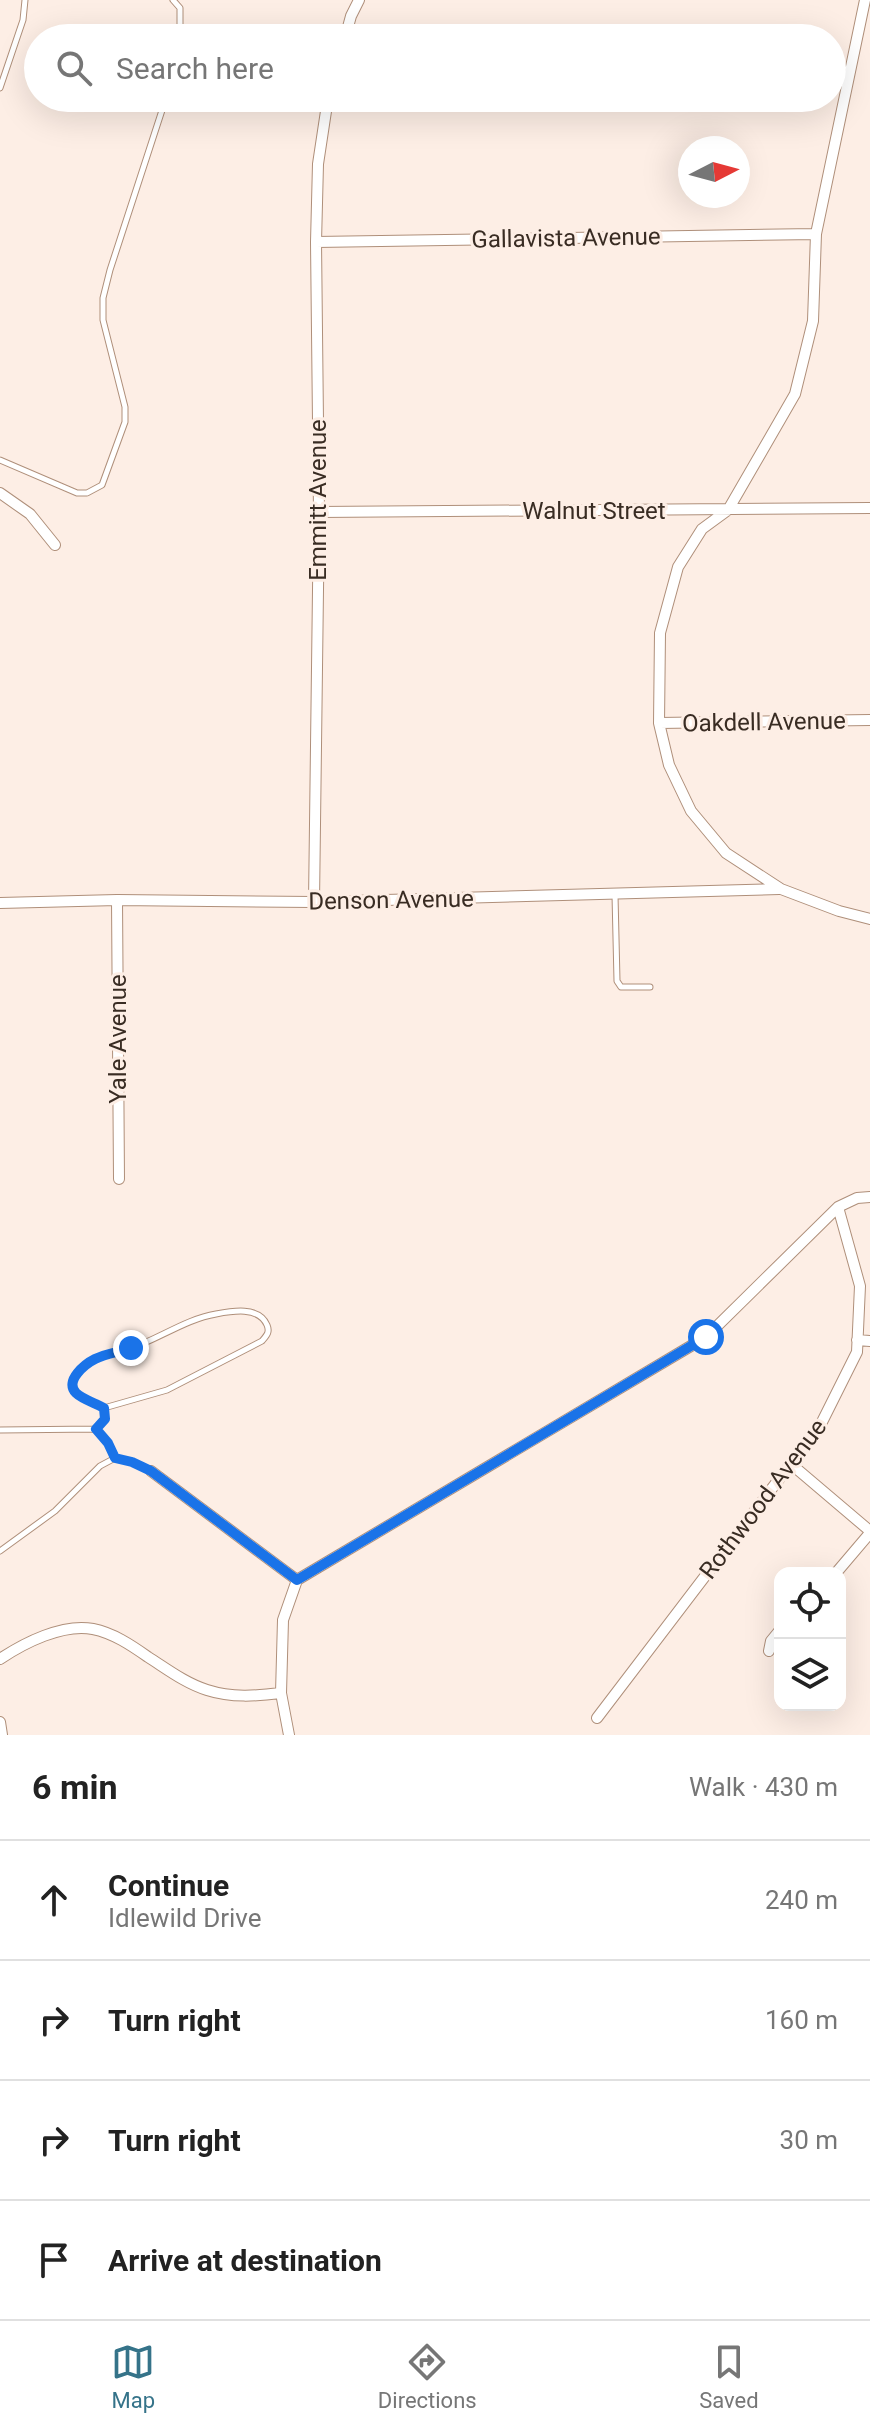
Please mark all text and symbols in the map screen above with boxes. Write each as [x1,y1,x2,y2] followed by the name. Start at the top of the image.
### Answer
[24,24,846,112] search box
[52,46,96,90] icon: search
[116,51,274,86] text: Search here
[678,136,750,208] north arrow
[471,222,661,254] street label: Gallavista Avenue
[304,419,332,581] street label: Emmitt Avenue
[522,497,666,525] street label: Walnut Street
[682,707,846,737] street label: Oakdell Avenue
[308,885,474,915] street label: Denson Avenue
[104,974,132,1104] street label: Yale Avenue
[688,1319,724,1355] route start
[113,1330,149,1366] route end
[694,1414,832,1584] street label: Rothwood Avenue
[774,1567,846,1711] map controls
[774,1567,846,1639] button: locate
[774,1639,846,1711] button: layers
[32,1767,117,1807] text: 6 min
[689,1772,838,1802] text: Walk · 430 m
[108,1868,229,1903] text: Continue
[32,1878,76,1922] icon: ahead
[765,1885,838,1915] text: 240 m
[108,1903,262,1933] text: Idlewild Drive
[32,1998,76,2042] icon: right
[108,2003,241,2038] text: Turn right
[765,2005,838,2035] text: 160 m
[32,2118,76,2162] icon: right
[108,2123,241,2158] text: Turn right
[780,2125,838,2155] text: 30 m
[32,2238,76,2282] icon: arrive
[108,2243,382,2278] text: Arrive at destination
[111,2340,155,2413] tab: Map
[378,2340,477,2413] tab: Directions
[699,2340,759,2413] tab: Saved

